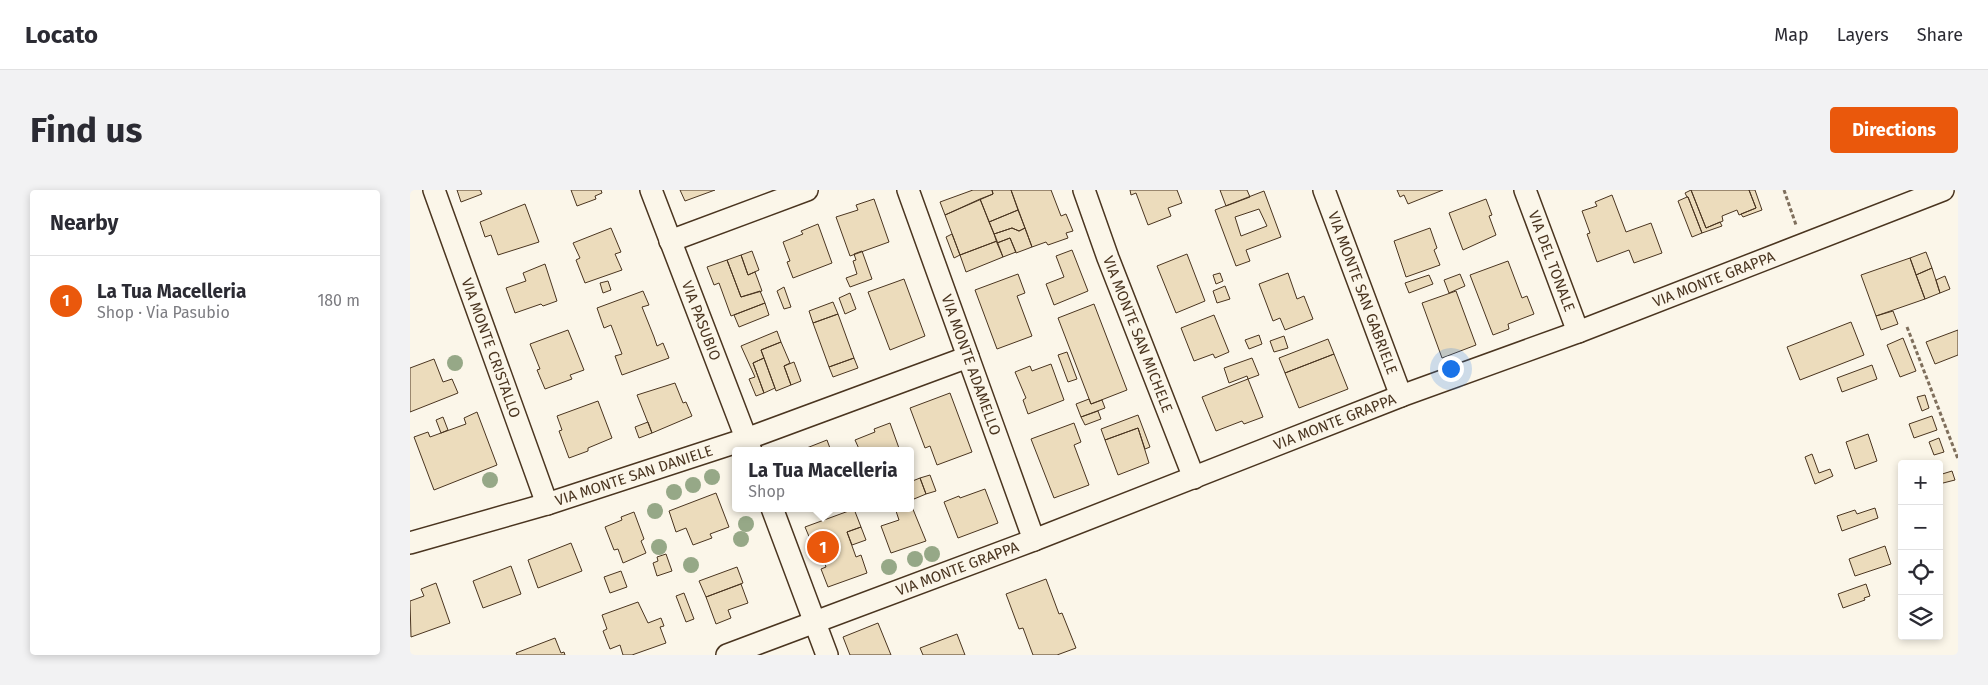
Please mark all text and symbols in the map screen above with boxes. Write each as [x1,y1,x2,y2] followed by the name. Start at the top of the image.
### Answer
[25,21,98,49] text: Locato
[1774,24,1809,46] text: Map
[1837,24,1889,46] text: Layers
[1917,24,1963,46] text: Share
[1830,107,1958,153] button: Directions
[30,109,142,151] text: Find us
[1525,208,1579,314] street label: VIA DEL TONALE
[1324,209,1401,377] street label: VIA MONTE SAN GABRIELE
[50,210,118,236] text: Nearby
[1650,247,1778,311] street label: VIA MONTE GRAPPA
[1099,253,1177,415] street label: VIA MONTE SAN MICHELE
[457,276,524,420] street label: VIA MONTE CRISTALLO
[678,278,725,363] street label: VIA PASUBIO
[97,280,246,303] text: La Tua Macelleria
[62,291,70,310] text: 1
[317,291,360,310] text: 180 m
[937,292,1005,438] street label: VIA MONTE ADAMELLO
[97,303,230,322] text: Shop · Via Pasubio
[1438,356,1464,382] your location
[1271,390,1399,454] street label: VIA MONTE GRAPPA
[553,441,715,510] street label: VIA MONTE SAN DANIELE
[732,447,914,512] popup
[748,459,898,482] text: La Tua Macelleria
[1898,460,1943,640] map controls
[1898,460,1943,505] button: +
[748,482,785,501] text: Shop
[1898,505,1943,550] button: −
[807,528,839,566] pin: 1
[894,537,1022,600] street label: VIA MONTE GRAPPA
[1898,550,1943,595] button: locate
[1898,595,1943,640] button: layers

